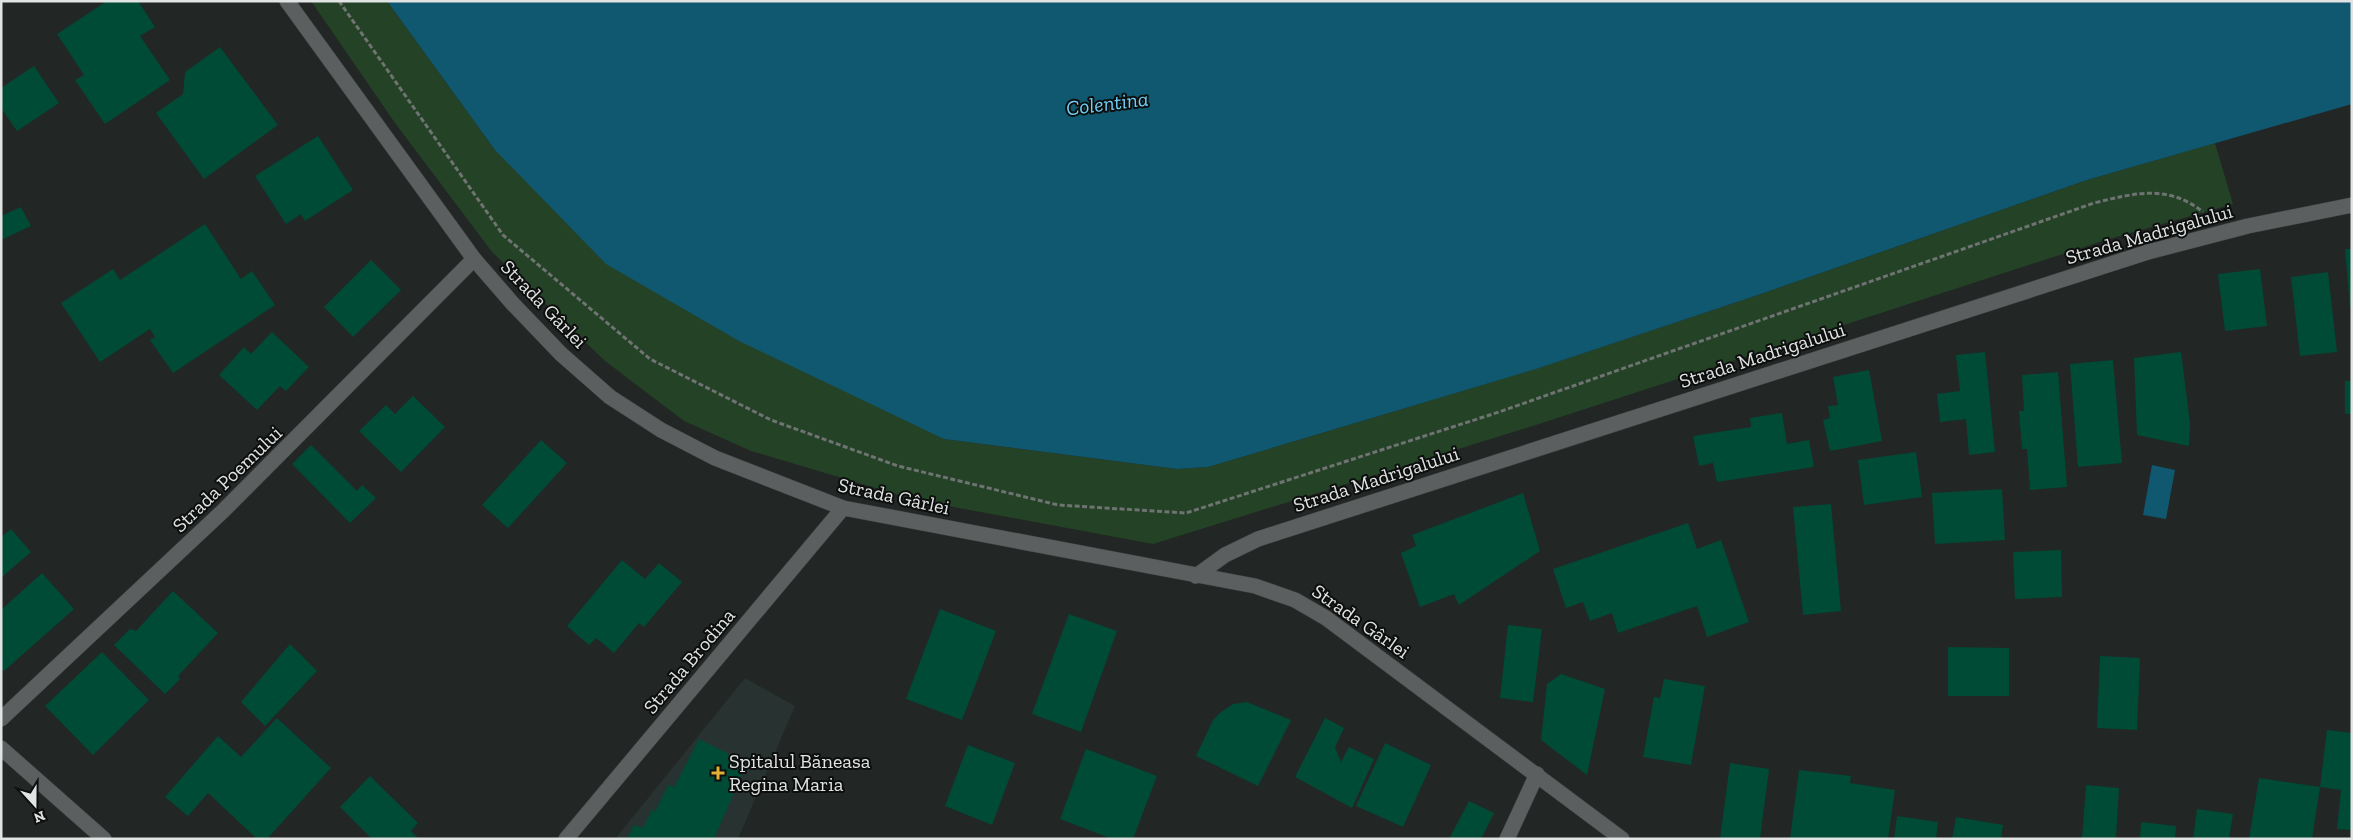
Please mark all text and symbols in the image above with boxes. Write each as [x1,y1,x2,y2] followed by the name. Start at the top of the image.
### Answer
[1064,86,1150,120] water label: Colentina
[2063,199,2236,269] street label: Strada Madrigalului
[496,255,592,353] street label: Strada Gârlei
[1676,317,1848,393] street label: Strada Madrigalului
[167,421,287,537] street label: Strada Poemului
[1290,441,1462,517] street label: Strada Madrigalului
[836,472,952,520] street label: Strada Gârlei
[1308,579,1415,664] street label: Strada Gârlei
[638,603,740,718] street label: Strada Brodina
[729,749,871,796] place label: Spitalul Băneasa Regina Maria
[711,766,725,780] marker: Spitalul Băneasa Regina Maria
[10,780,60,830] north arrow
[31,807,47,827] text: N

